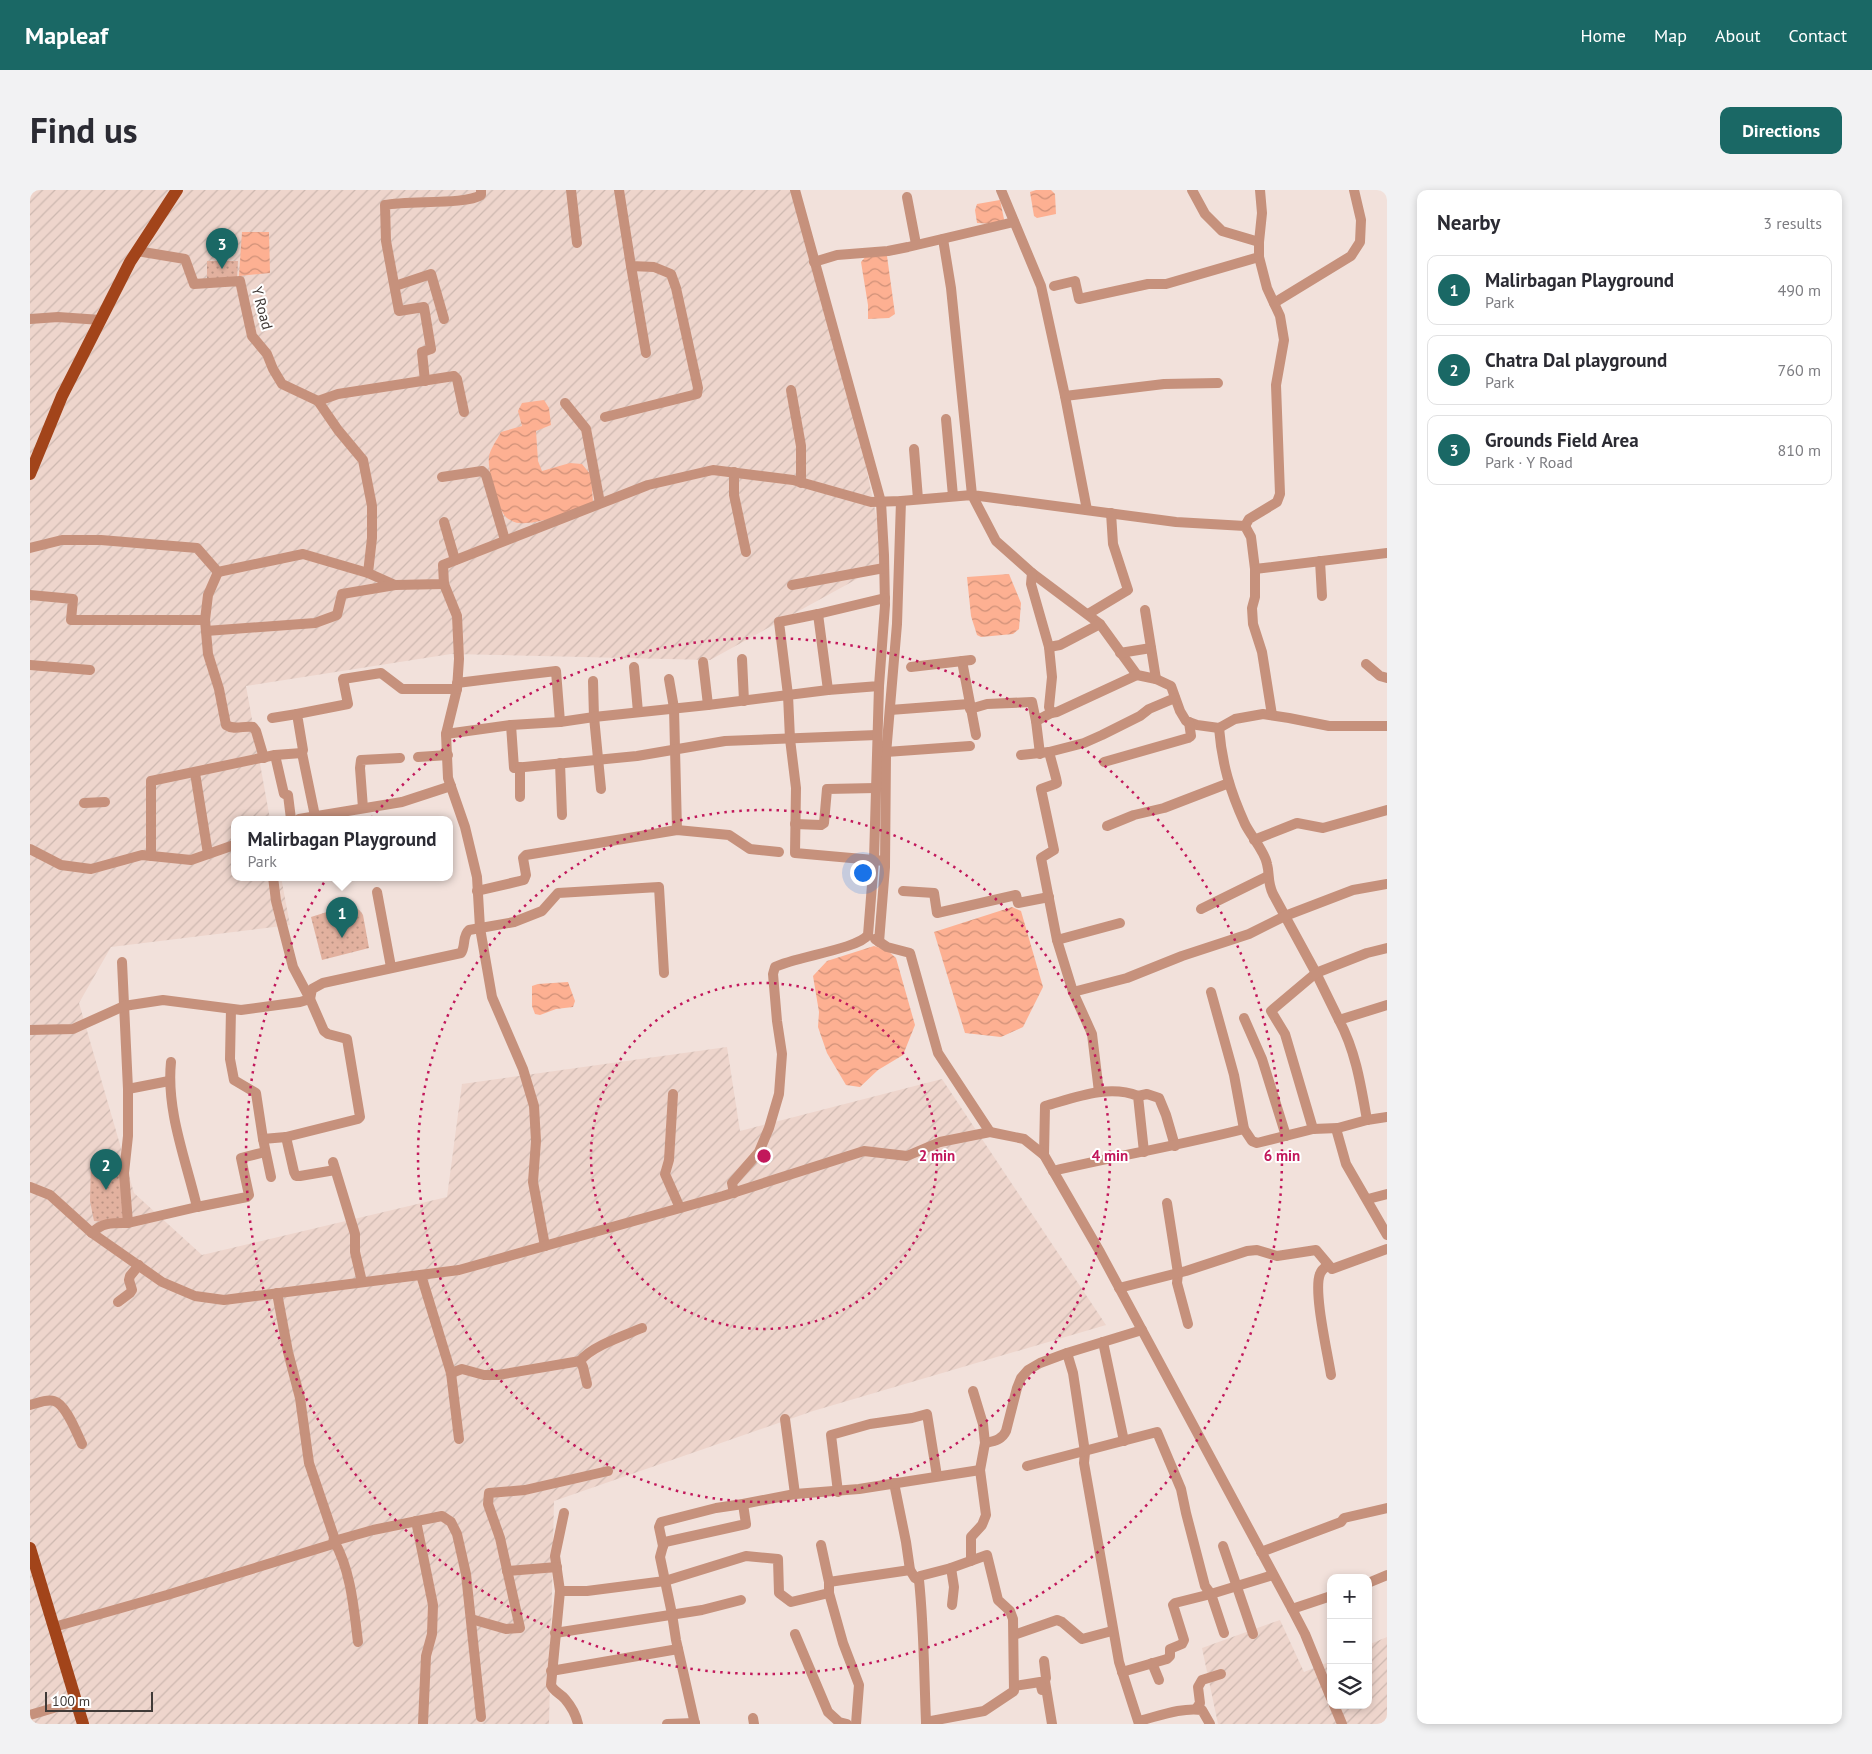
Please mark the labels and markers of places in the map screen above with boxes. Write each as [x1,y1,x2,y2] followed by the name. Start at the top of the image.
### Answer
[206,228,238,269] pin: 3
[326,897,358,938] pin: 1
[755,1147,773,1165] centre of rings
[90,1149,122,1190] pin: 2

